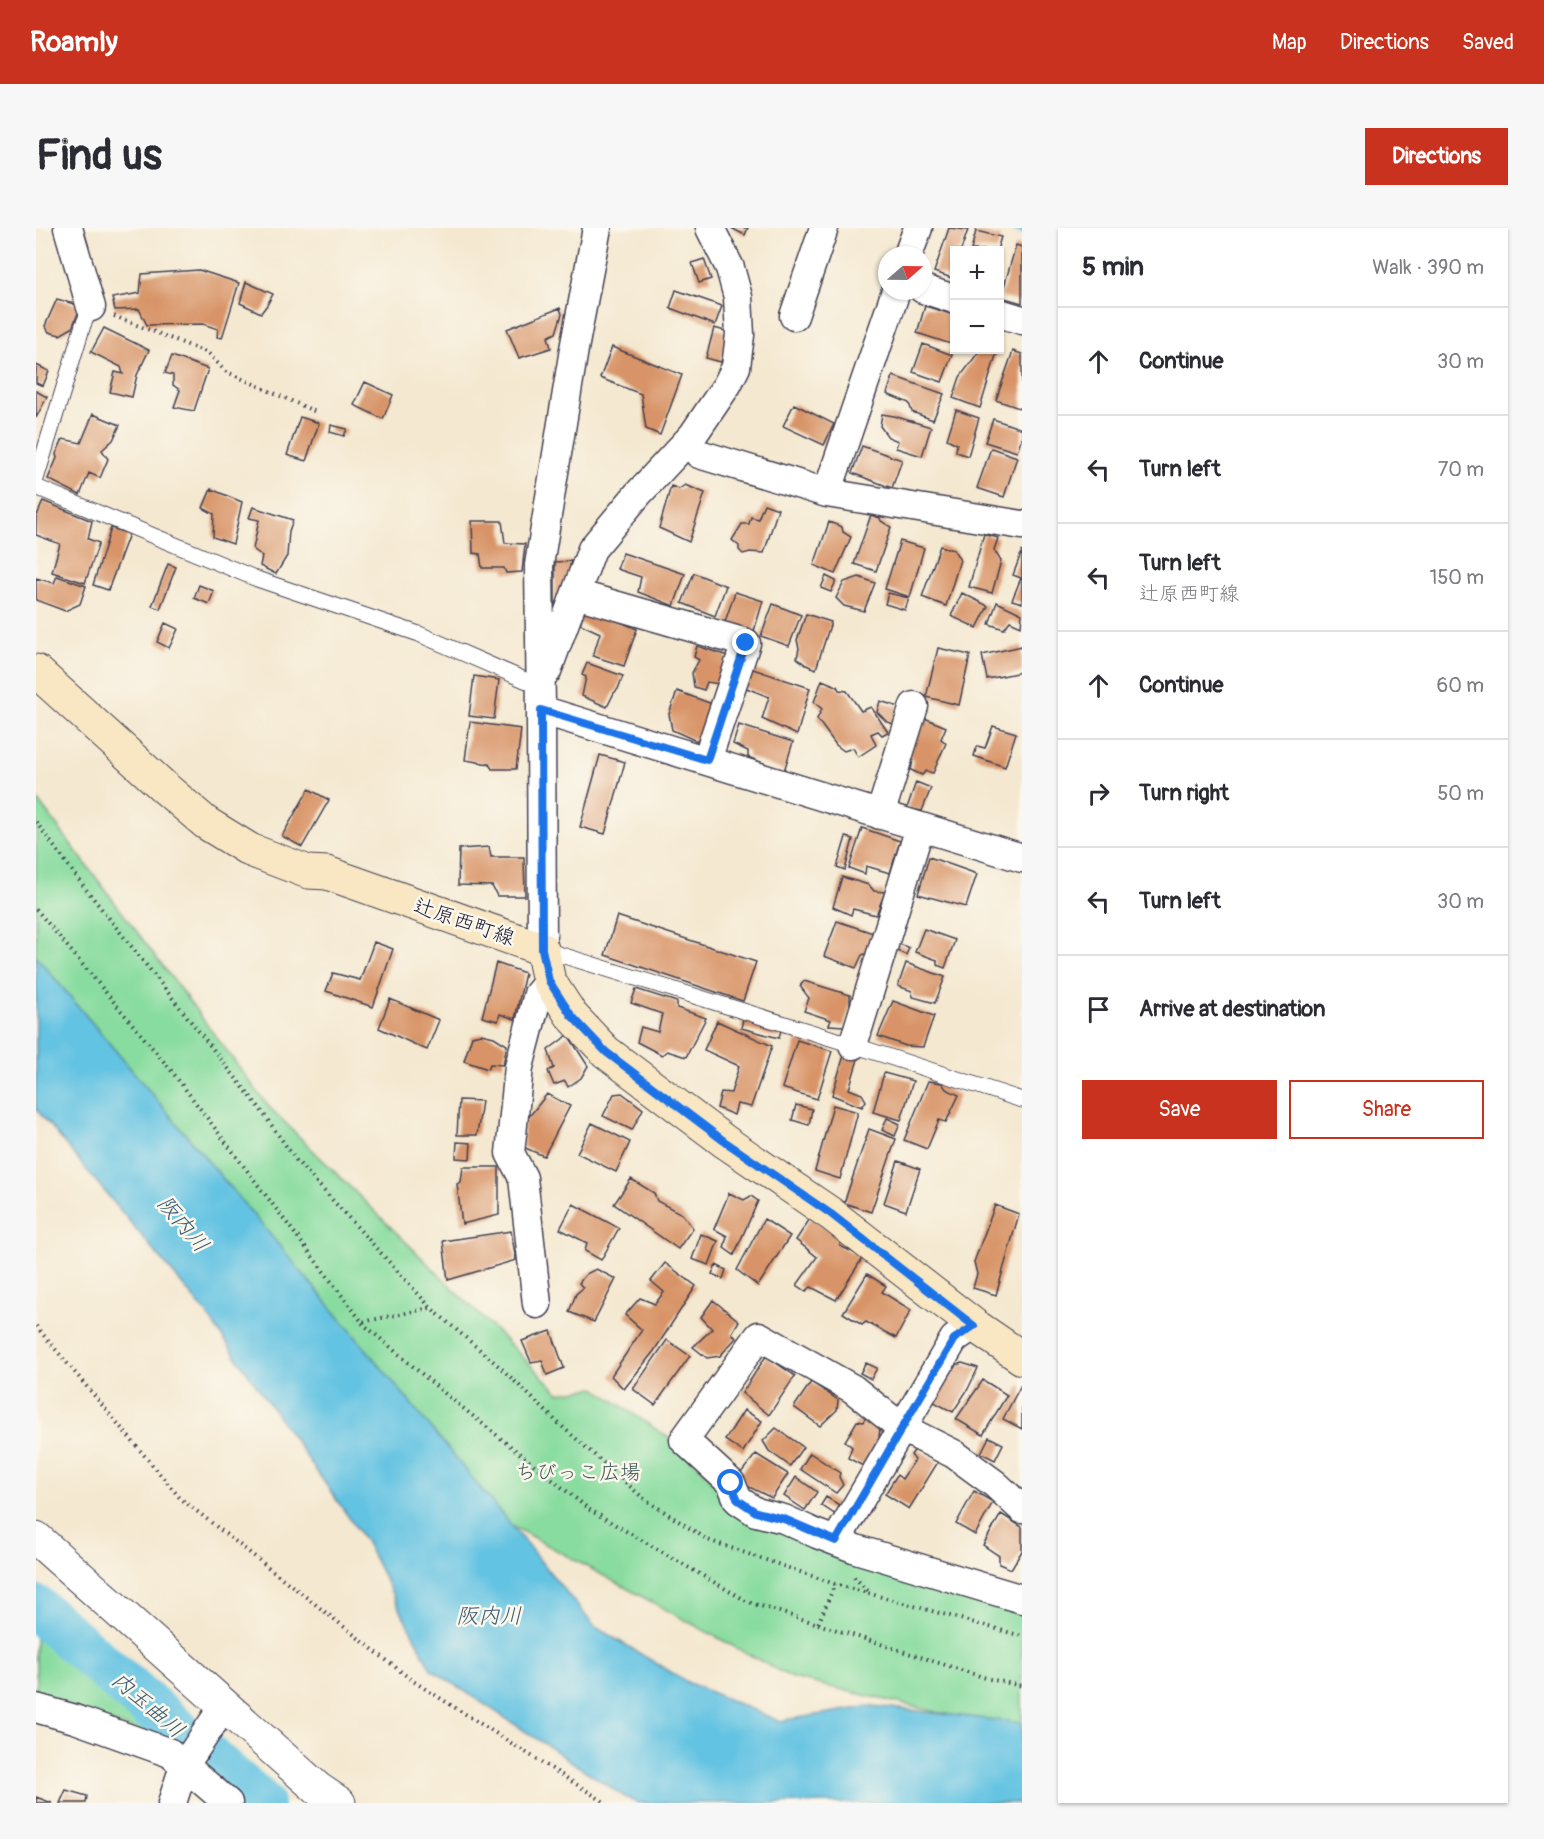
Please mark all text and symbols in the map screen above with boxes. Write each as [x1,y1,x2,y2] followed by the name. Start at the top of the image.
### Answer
[30,25,118,60] text: Roamly
[1272,29,1307,56] text: Map
[1340,29,1429,56] text: Directions
[1462,29,1514,56] text: Saved
[1365,128,1508,185] button: Directions
[36,130,162,182] text: Find us
[878,246,932,300] north arrow
[950,246,1004,354] map controls
[950,246,1004,300] button: +
[1082,251,1144,283] text: 5 min
[1372,255,1484,280] text: Walk · 390 m
[950,300,1004,354] button: −
[1082,345,1115,378] icon: ahead
[1139,347,1223,375] text: Continue
[1437,349,1484,374] text: 30 m
[1082,453,1115,486] icon: left
[1139,455,1221,483] text: Turn left
[1438,457,1484,482] text: 70 m
[1139,549,1221,577] text: Turn left
[1082,561,1115,594] icon: left
[1430,565,1484,590] text: 150 m
[1139,581,1239,606] text: 辻原西町線
[732,629,758,655] route end
[1082,669,1115,702] icon: ahead
[1139,671,1223,699] text: Continue
[1437,673,1484,698] text: 60 m
[1082,777,1115,810] icon: right
[1139,779,1229,807] text: Turn right
[1437,781,1484,806] text: 50 m
[1082,885,1115,918] icon: left
[1139,887,1221,915] text: Turn left
[1437,889,1484,914] text: 30 m
[410,892,518,952] street label: 辻原西町線
[1082,993,1115,1026] icon: arrive
[1139,995,1325,1023] text: Arrive at destination
[1082,1080,1277,1139] button: Save
[1289,1080,1484,1139] button: Share
[151,1190,215,1258] water label: 阪内川
[515,1459,641,1486] park label: ちびっこ広場
[717,1469,743,1495] route start
[456,1602,522,1630] water label: 阪内川
[106,1666,190,1744] water label: 内玉曲川

